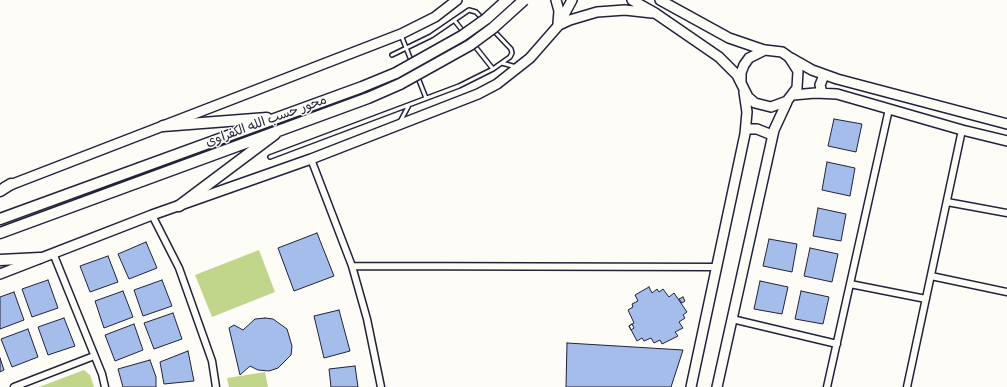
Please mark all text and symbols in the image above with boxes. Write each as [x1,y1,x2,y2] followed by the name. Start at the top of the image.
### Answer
[203,92,329,150] street label: محور حسب الله الكفراوى

